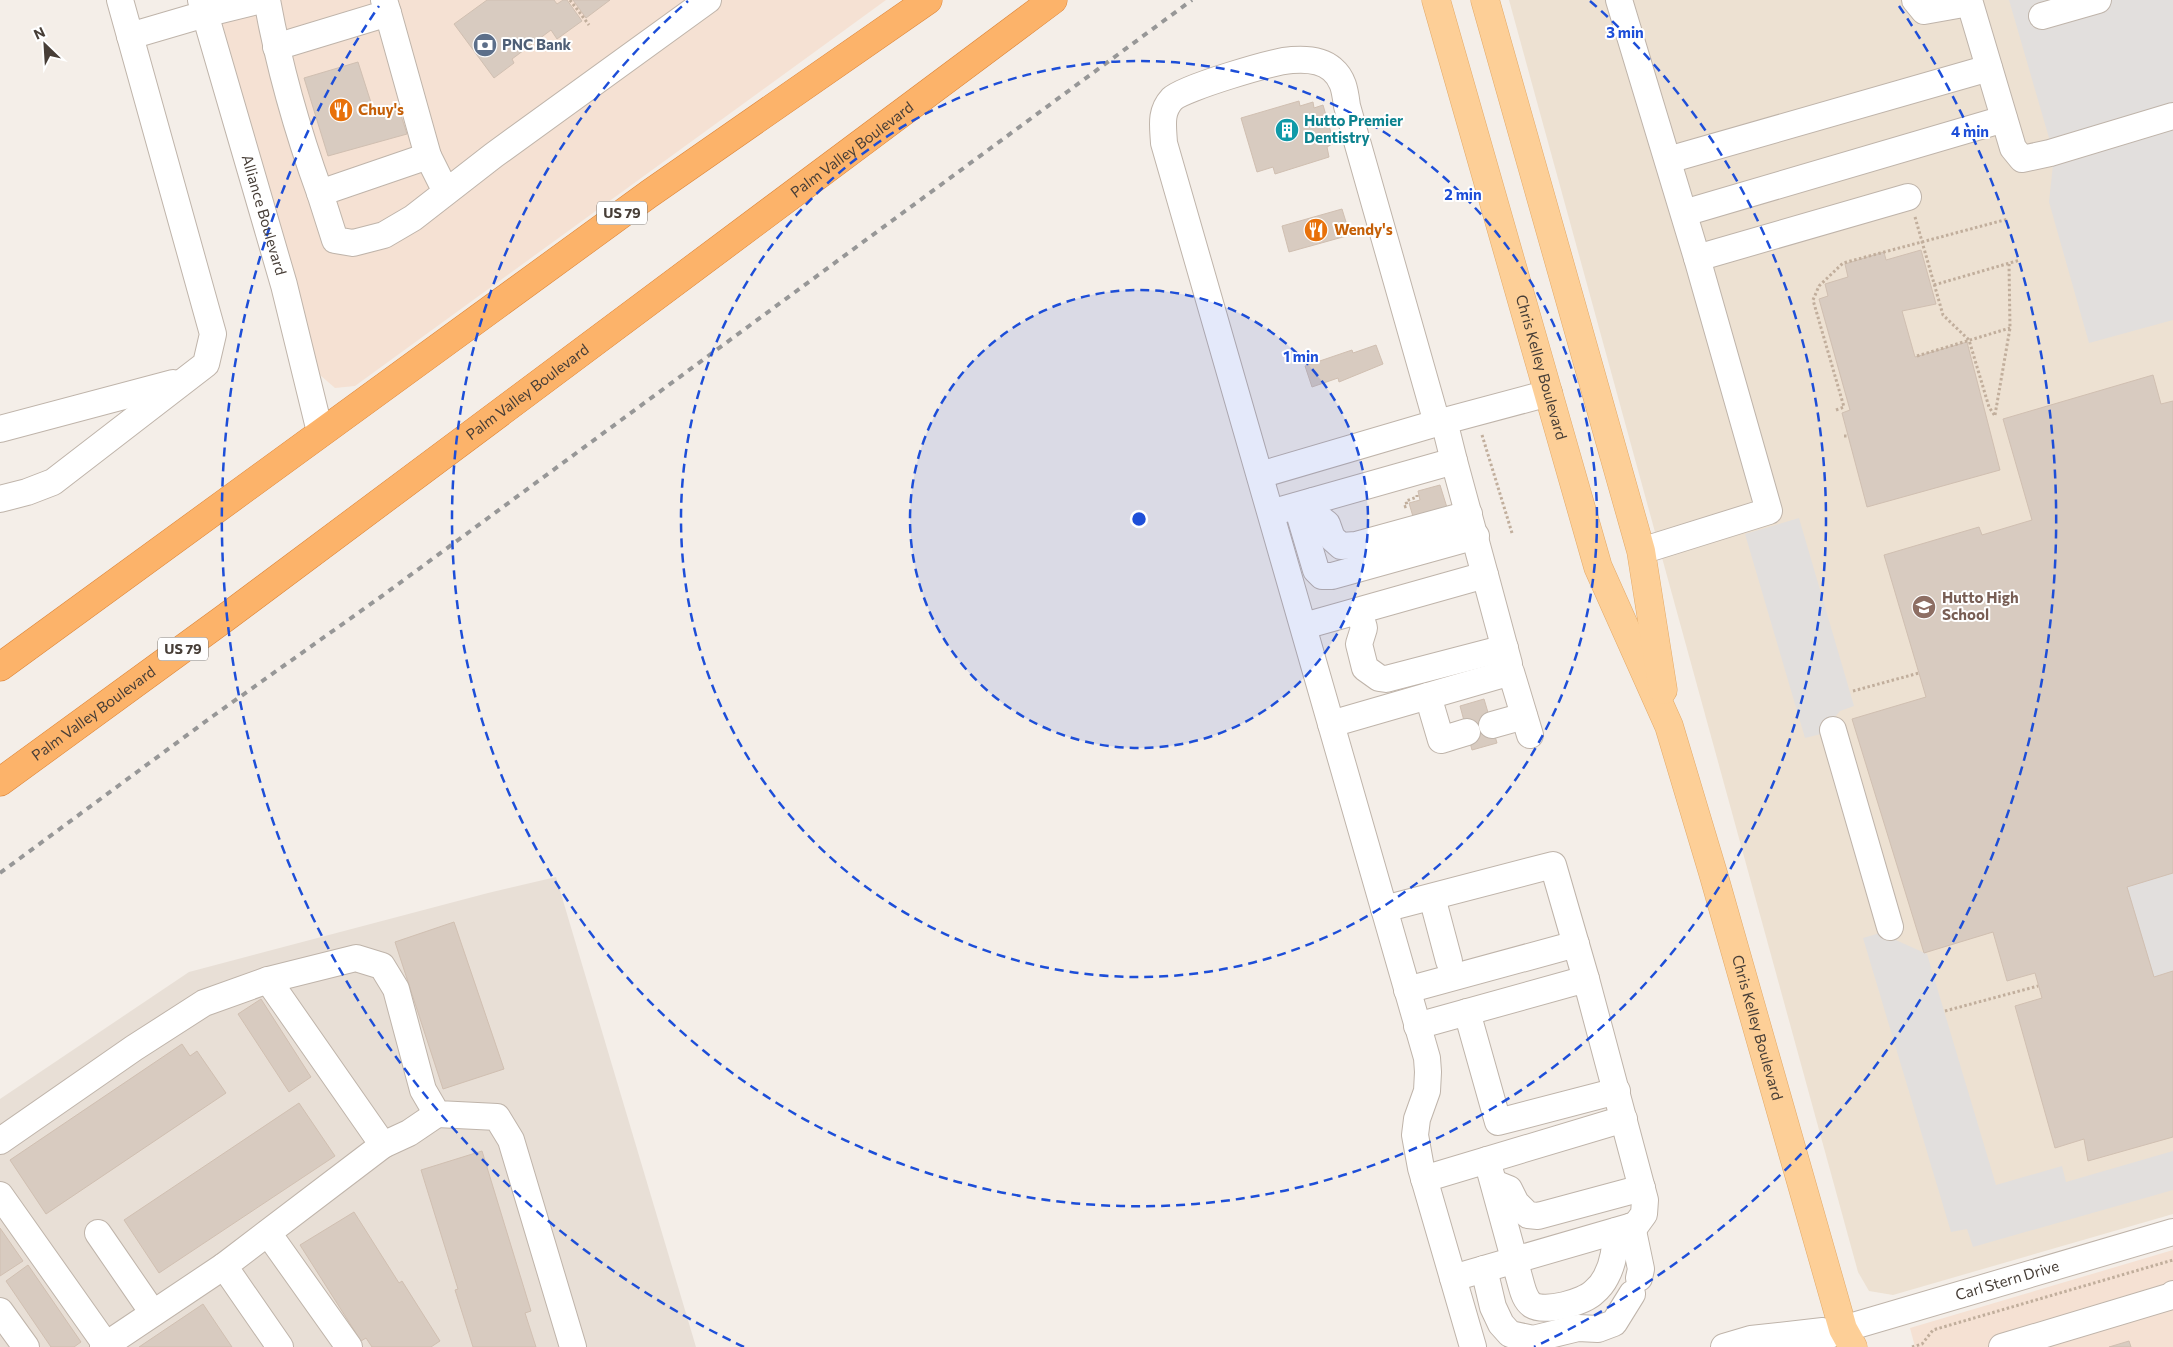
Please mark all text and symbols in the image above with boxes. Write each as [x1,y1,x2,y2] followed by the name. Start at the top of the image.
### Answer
[20,20,70,70] north arrow
[31,23,48,43] text: N
[1606,23,1644,41] text: 3 min
[472,32,498,58] bank icon: PNC Bank
[502,35,572,53] place label: PNC Bank
[328,97,354,123] restaurant icon: Chuy's
[787,97,917,201] street label: Palm Valley Boulevard
[358,100,404,118] place label: Chuy's
[1304,111,1403,146] place label: Hutto Premier Dentistry
[1274,117,1300,143] building icon: Hutto Premier Dentistry
[1951,122,1989,140] text: 4 min
[238,152,291,277] street label: Alliance Boulevard
[1444,185,1482,203] text: 2 min
[597,202,647,224] road number: US 79
[1303,217,1329,243] restaurant icon: Wendy's
[1334,220,1393,238] place label: Wendy's
[1513,292,1571,442] street label: Chris Kelley Boulevard
[462,340,592,443] street label: Palm Valley Boulevard
[1283,347,1319,365] text: 1 min
[1130,510,1148,528] centre of rings
[1942,588,2019,623] place label: Hutto High School
[1911,594,1937,620] school or university icon: Hutto High School
[158,638,208,661] road number: US 79
[28,662,159,764] street label: Palm Valley Boulevard
[1729,953,1787,1102] street label: Chris Kelley Boulevard
[1953,1256,2061,1304] street label: Carl Stern Drive

